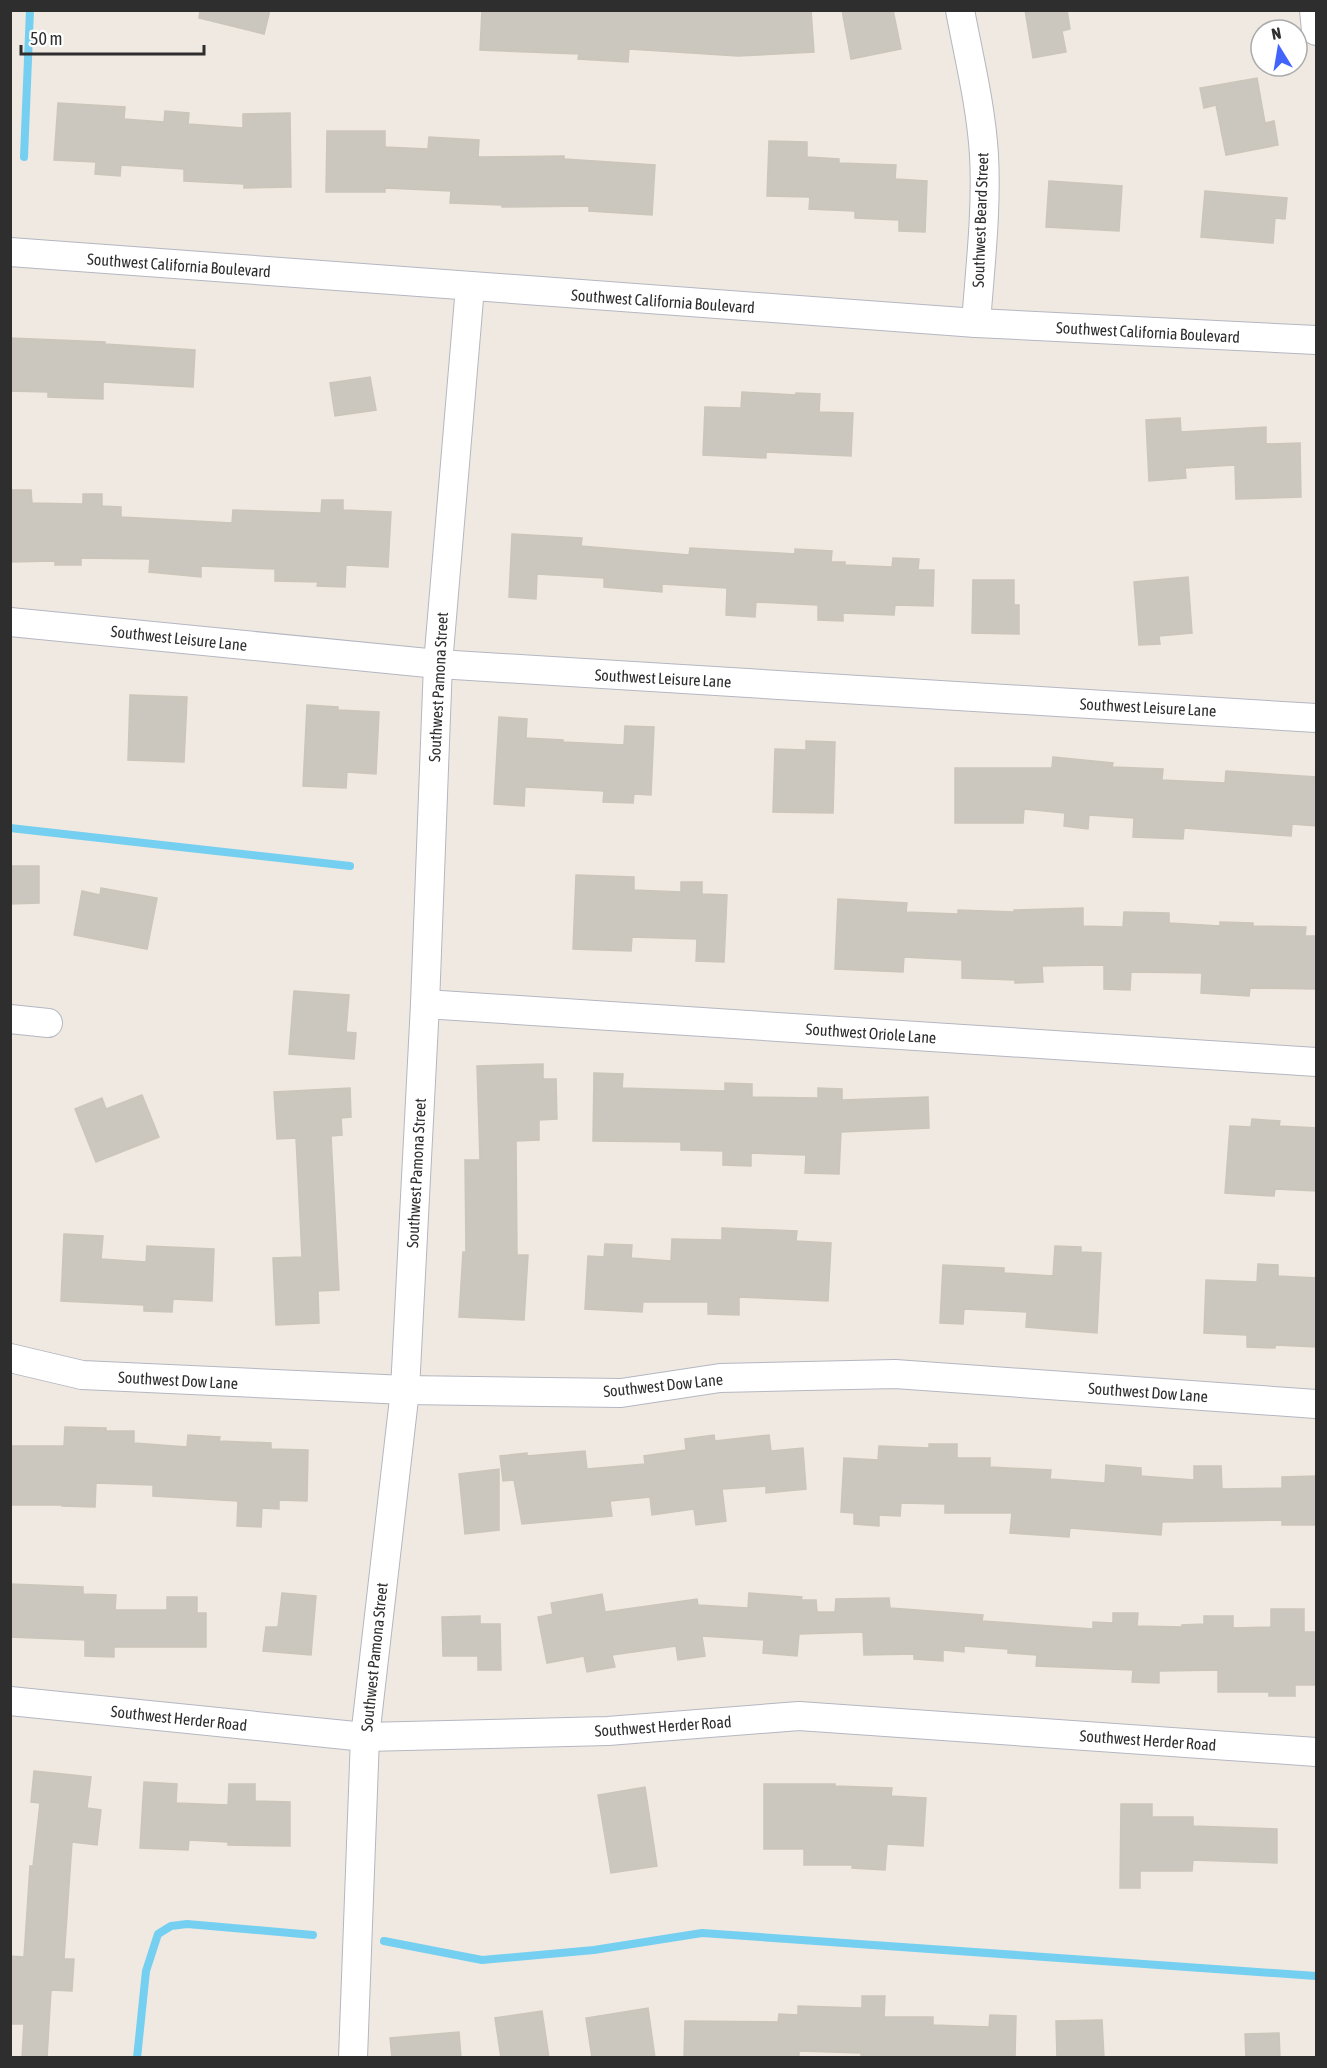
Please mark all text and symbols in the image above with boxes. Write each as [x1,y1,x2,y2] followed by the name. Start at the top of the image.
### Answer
[21,18,204,56] scale bar
[1249,18,1309,78] north arrow
[1270,24,1282,43] text: N
[30,28,62,49] text: 50 m
[969,152,991,288] street label: Southwest Beard Street
[87,250,271,280] street label: Southwest California Boulevard
[571,286,755,316] street label: Southwest California Boulevard
[1056,318,1240,346] street label: Southwest California Boulevard
[425,611,451,762] street label: Southwest Pamona Street
[110,622,248,654] street label: Southwest Leisure Lane
[594,665,732,691] street label: Southwest Leisure Lane
[1079,694,1217,720] street label: Southwest Leisure Lane
[805,1019,937,1047] street label: Southwest Oriole Lane
[403,1097,429,1248] street label: Southwest Pamona Street
[118,1368,238,1392] street label: Southwest Dow Lane
[602,1370,724,1400] street label: Southwest Dow Lane
[1087,1379,1209,1405] street label: Southwest Dow Lane
[357,1581,391,1732] street label: Southwest Pamona Street
[110,1702,248,1734] street label: Southwest Herder Road
[594,1712,732,1740] street label: Southwest Herder Road
[1079,1726,1217,1754] street label: Southwest Herder Road

